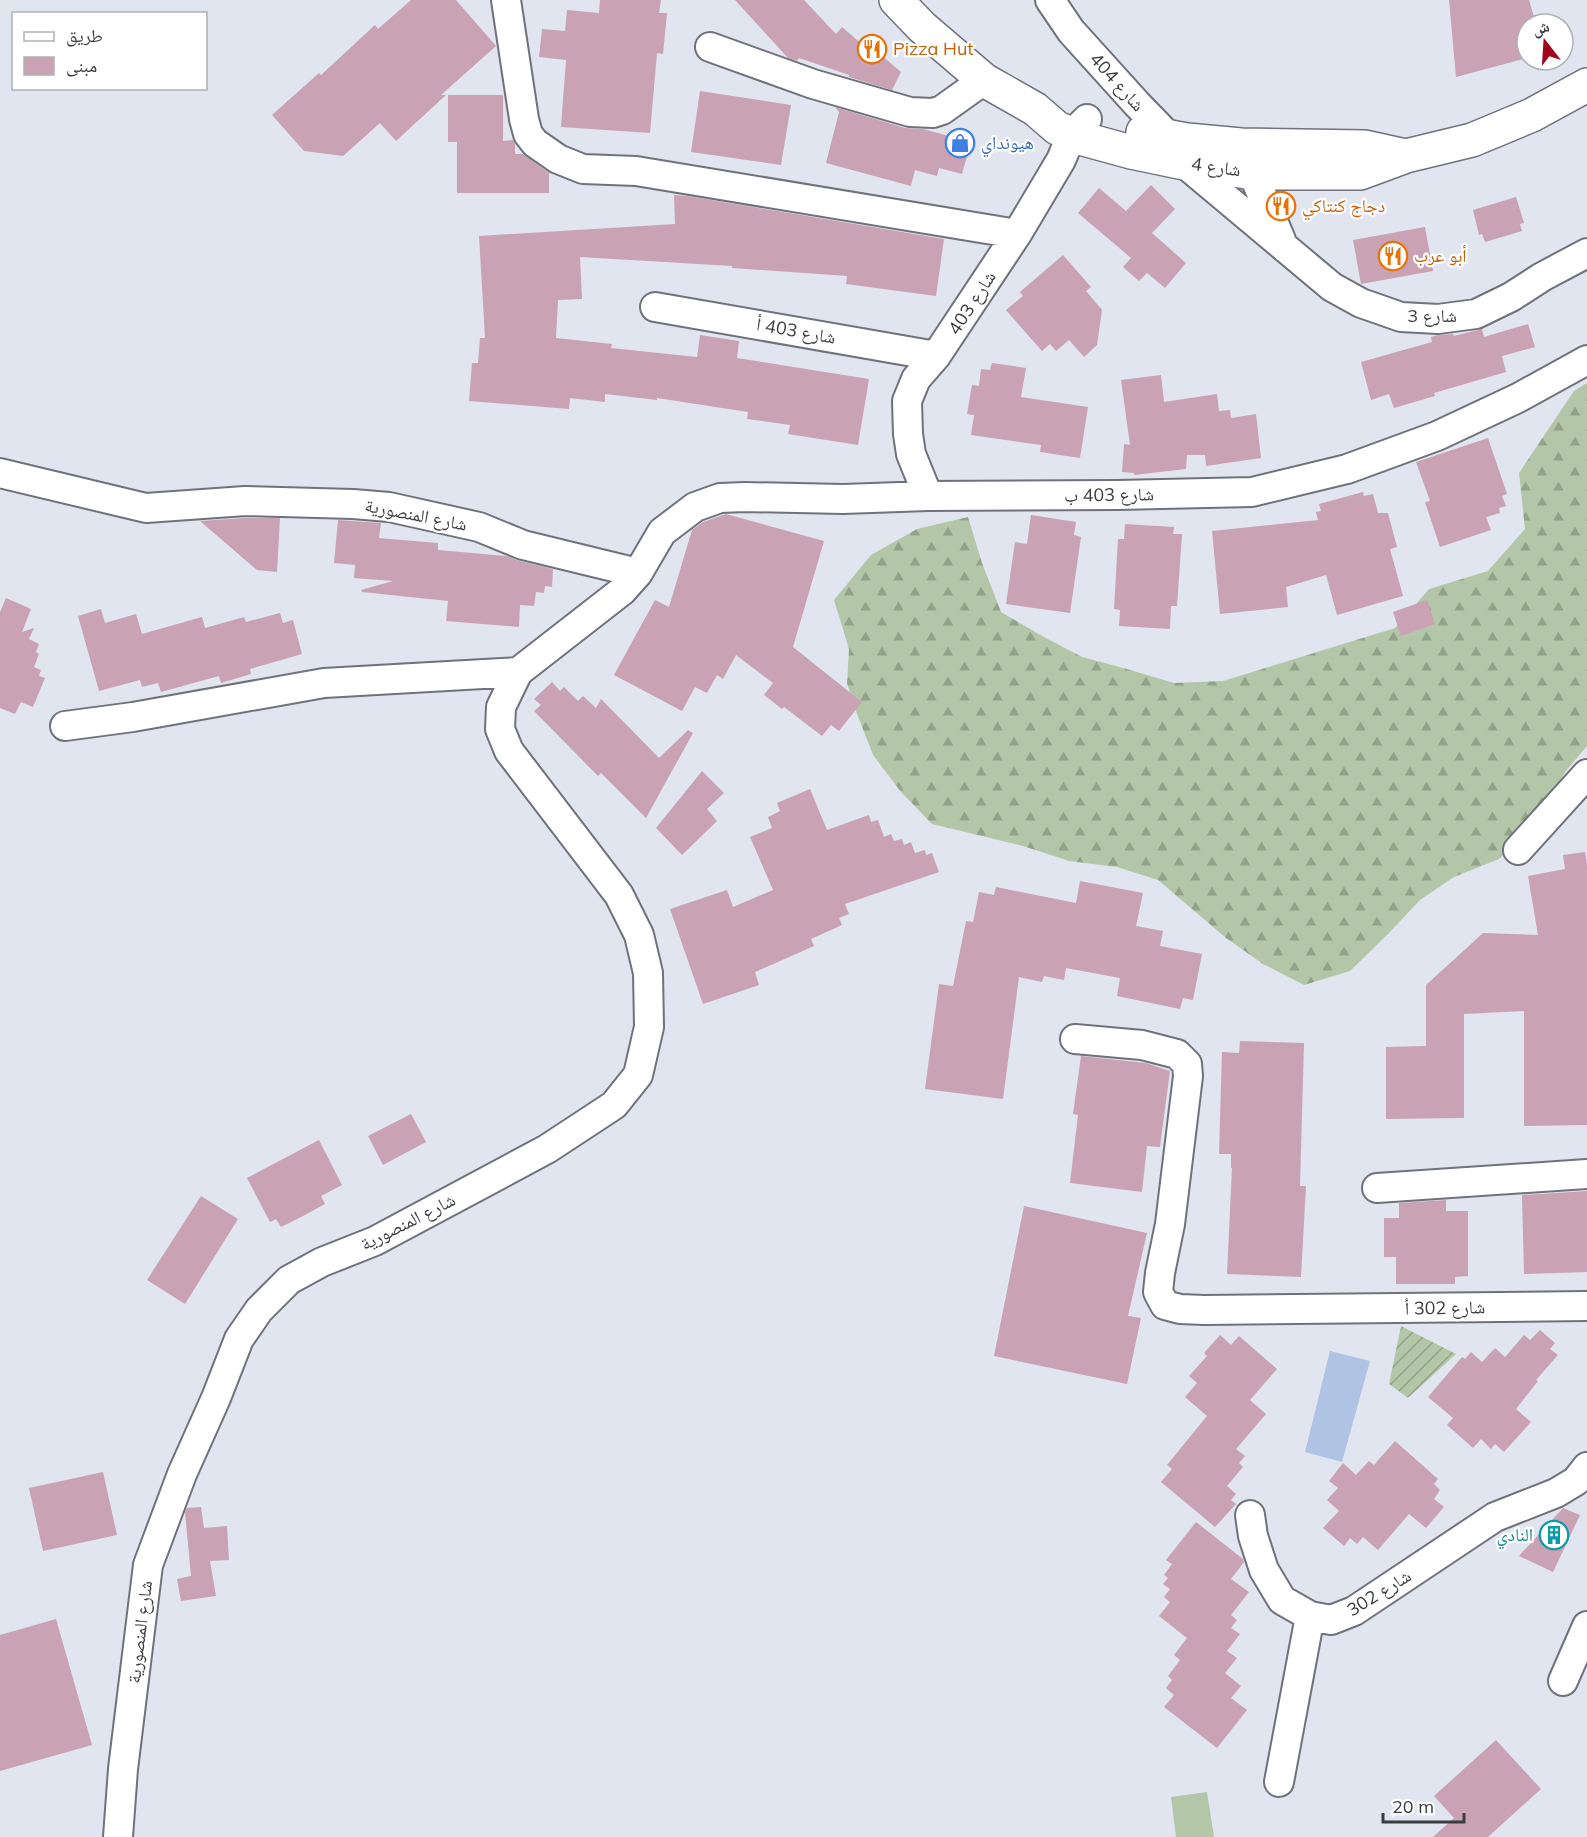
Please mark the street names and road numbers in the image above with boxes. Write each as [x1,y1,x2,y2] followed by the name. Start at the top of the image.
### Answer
[1085,47,1150,116] street label: شارع 404
[1190,152,1242,181] street label: شارع 4
[943,267,1001,339] street label: شارع 403
[1407,304,1457,327] street label: شارع 3
[754,312,838,349] street label: شارع 403 أ
[1064,482,1154,507] street label: شارع 403 ب
[363,493,469,536] street label: شارع المنصورية
[356,1188,459,1255] street label: شارع المنصورية
[1404,1295,1485,1320] street label: شارع 302 أ
[1342,1564,1415,1621] street label: شارع 302
[122,1579,157,1685] street label: شارع المنصورية

